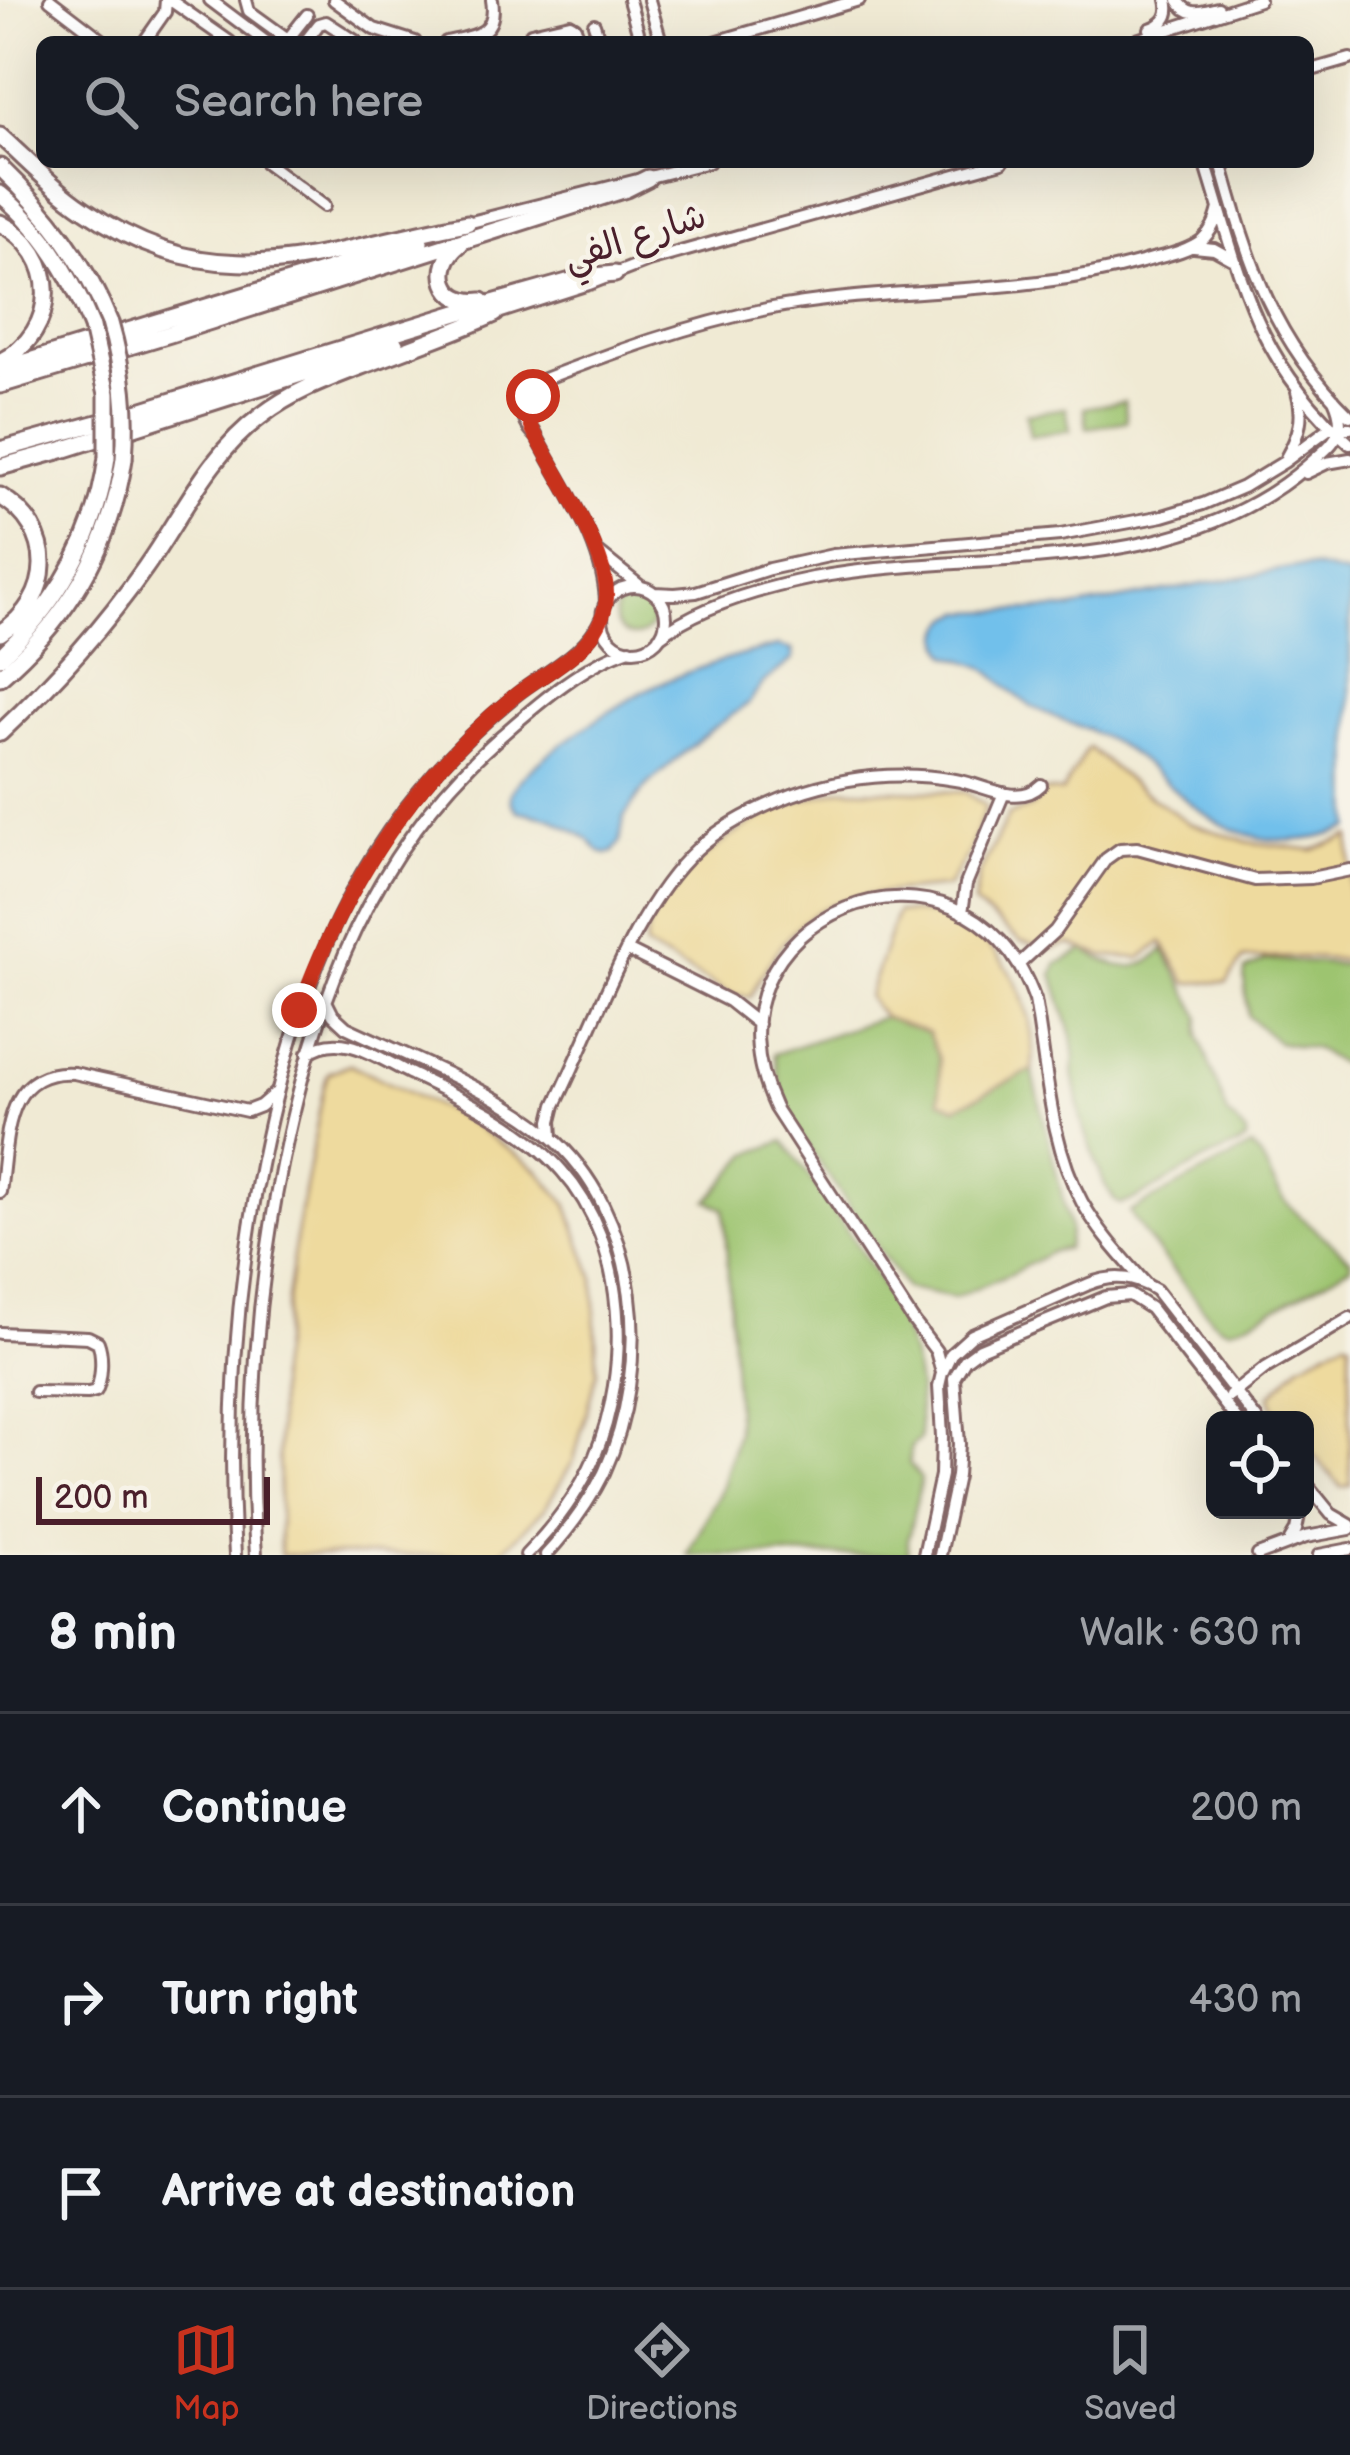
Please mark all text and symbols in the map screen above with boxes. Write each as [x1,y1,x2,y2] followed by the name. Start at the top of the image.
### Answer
[36,36,1314,168] search box
[78,69,144,135] icon: search
[174,75,423,130] text: Search here
[558,195,714,289] street label: شارع الفي
[506,369,560,423] route start
[272,983,326,1037] route end
[1206,1411,1314,1519] map controls
[1206,1411,1314,1519] button: locate
[36,1471,270,1524] scale bar
[54,1478,148,1518] text: 200 m
[48,1603,177,1664] text: 8 min
[1080,1610,1302,1657] text: Walk · 630 m
[48,1776,114,1842] icon: ahead
[162,1781,347,1836] text: Continue
[1190,1785,1302,1832] text: 200 m
[48,1968,114,2034] icon: right
[162,1973,358,2028] text: Turn right
[1189,1977,1302,2024] text: 430 m
[48,2160,114,2226] icon: arrive
[162,2165,575,2220] text: Arrive at destination
[173,2317,240,2429] tab: Map
[586,2317,738,2429] tab: Directions
[1084,2317,1177,2429] tab: Saved

